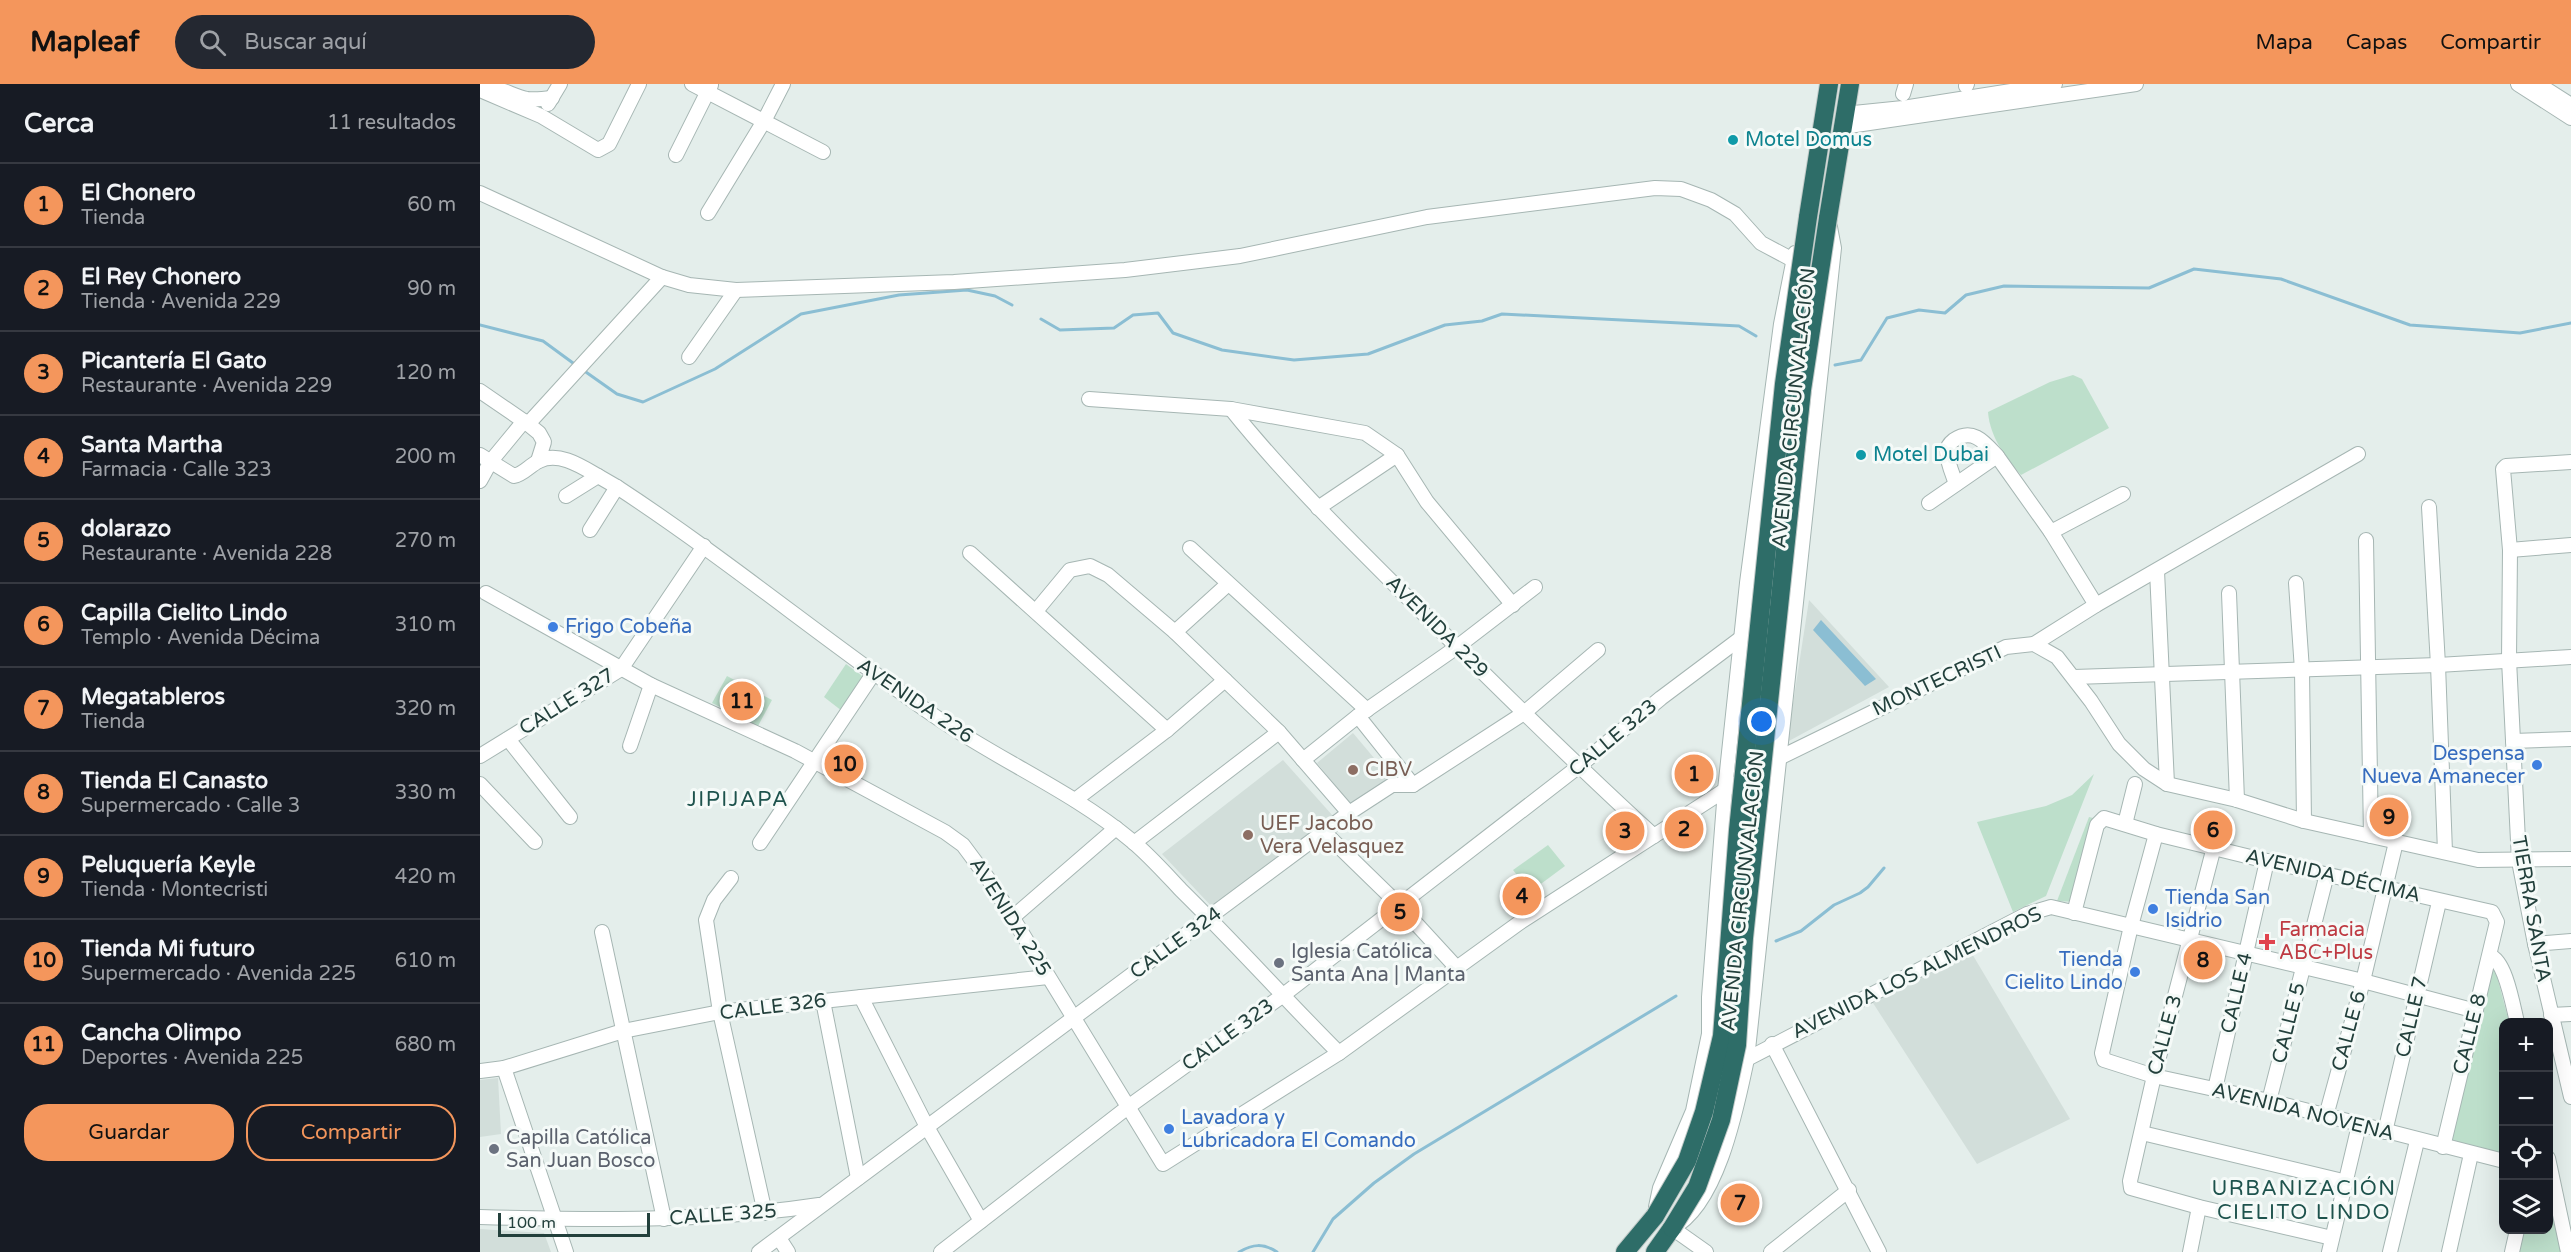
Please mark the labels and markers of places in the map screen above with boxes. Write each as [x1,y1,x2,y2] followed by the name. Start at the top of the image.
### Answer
[1745,128,1872,152] place label: Motel Domus
[1726,133,1740,147] marker: Motel Domus
[1873,443,1989,467] place label: Motel Dubai
[1854,448,1868,462] marker: Motel Dubai
[565,615,692,639] place label: Frigo Cobeña
[546,620,560,634] marker: Frigo Cobeña
[722,678,762,724] pin: 11
[824,742,864,786] pin: 10
[2361,742,2525,789] place label: Despensa Nueva Amanecer
[1674,752,1714,796] pin: 1
[1365,758,1412,782] place label: CIBV
[2530,758,2544,772] marker: Despensa Nueva Amanecer
[1346,763,1360,777] marker: CIBV
[2370,794,2408,840] pin: 9
[1664,806,1704,852] pin: 2
[1606,808,1644,854] pin: 3
[2194,808,2232,852] pin: 6
[1260,812,1404,859] place label: UEF Jacobo Vera Velasquez
[1241,828,1255,842] marker: UEF Jacobo Vera Velasquez
[1502,874,1542,918] pin: 4
[2165,886,2270,933] place label: Tienda San Isidrio
[1380,890,1420,934] pin: 5
[2146,902,2160,916] marker: Tienda San Isidrio
[2279,918,2373,965] place label: Farmacia ABC+Plus
[2260,935,2274,949] marker: Farmacia ABC+Plus
[2184,938,2222,982] pin: 8
[1291,940,1466,987] place label: Iglesia Católica Santa Ana | Manta
[2005,948,2123,995] place label: Tienda Cielito Lindo
[1272,956,1286,970] marker: Iglesia Católica Santa Ana | Manta
[2128,965,2142,979] marker: Tienda Cielito Lindo
[1181,1106,1416,1153] place label: Lavadora y Lubricadora El Comando
[1162,1122,1176,1136] marker: Lavadora y Lubricadora El Comando
[506,1126,655,1173] place label: Capilla Católica San Juan Bosco
[487,1142,501,1156] marker: Capilla Católica San Juan Bosco
[1720,1180,1760,1226] pin: 7

